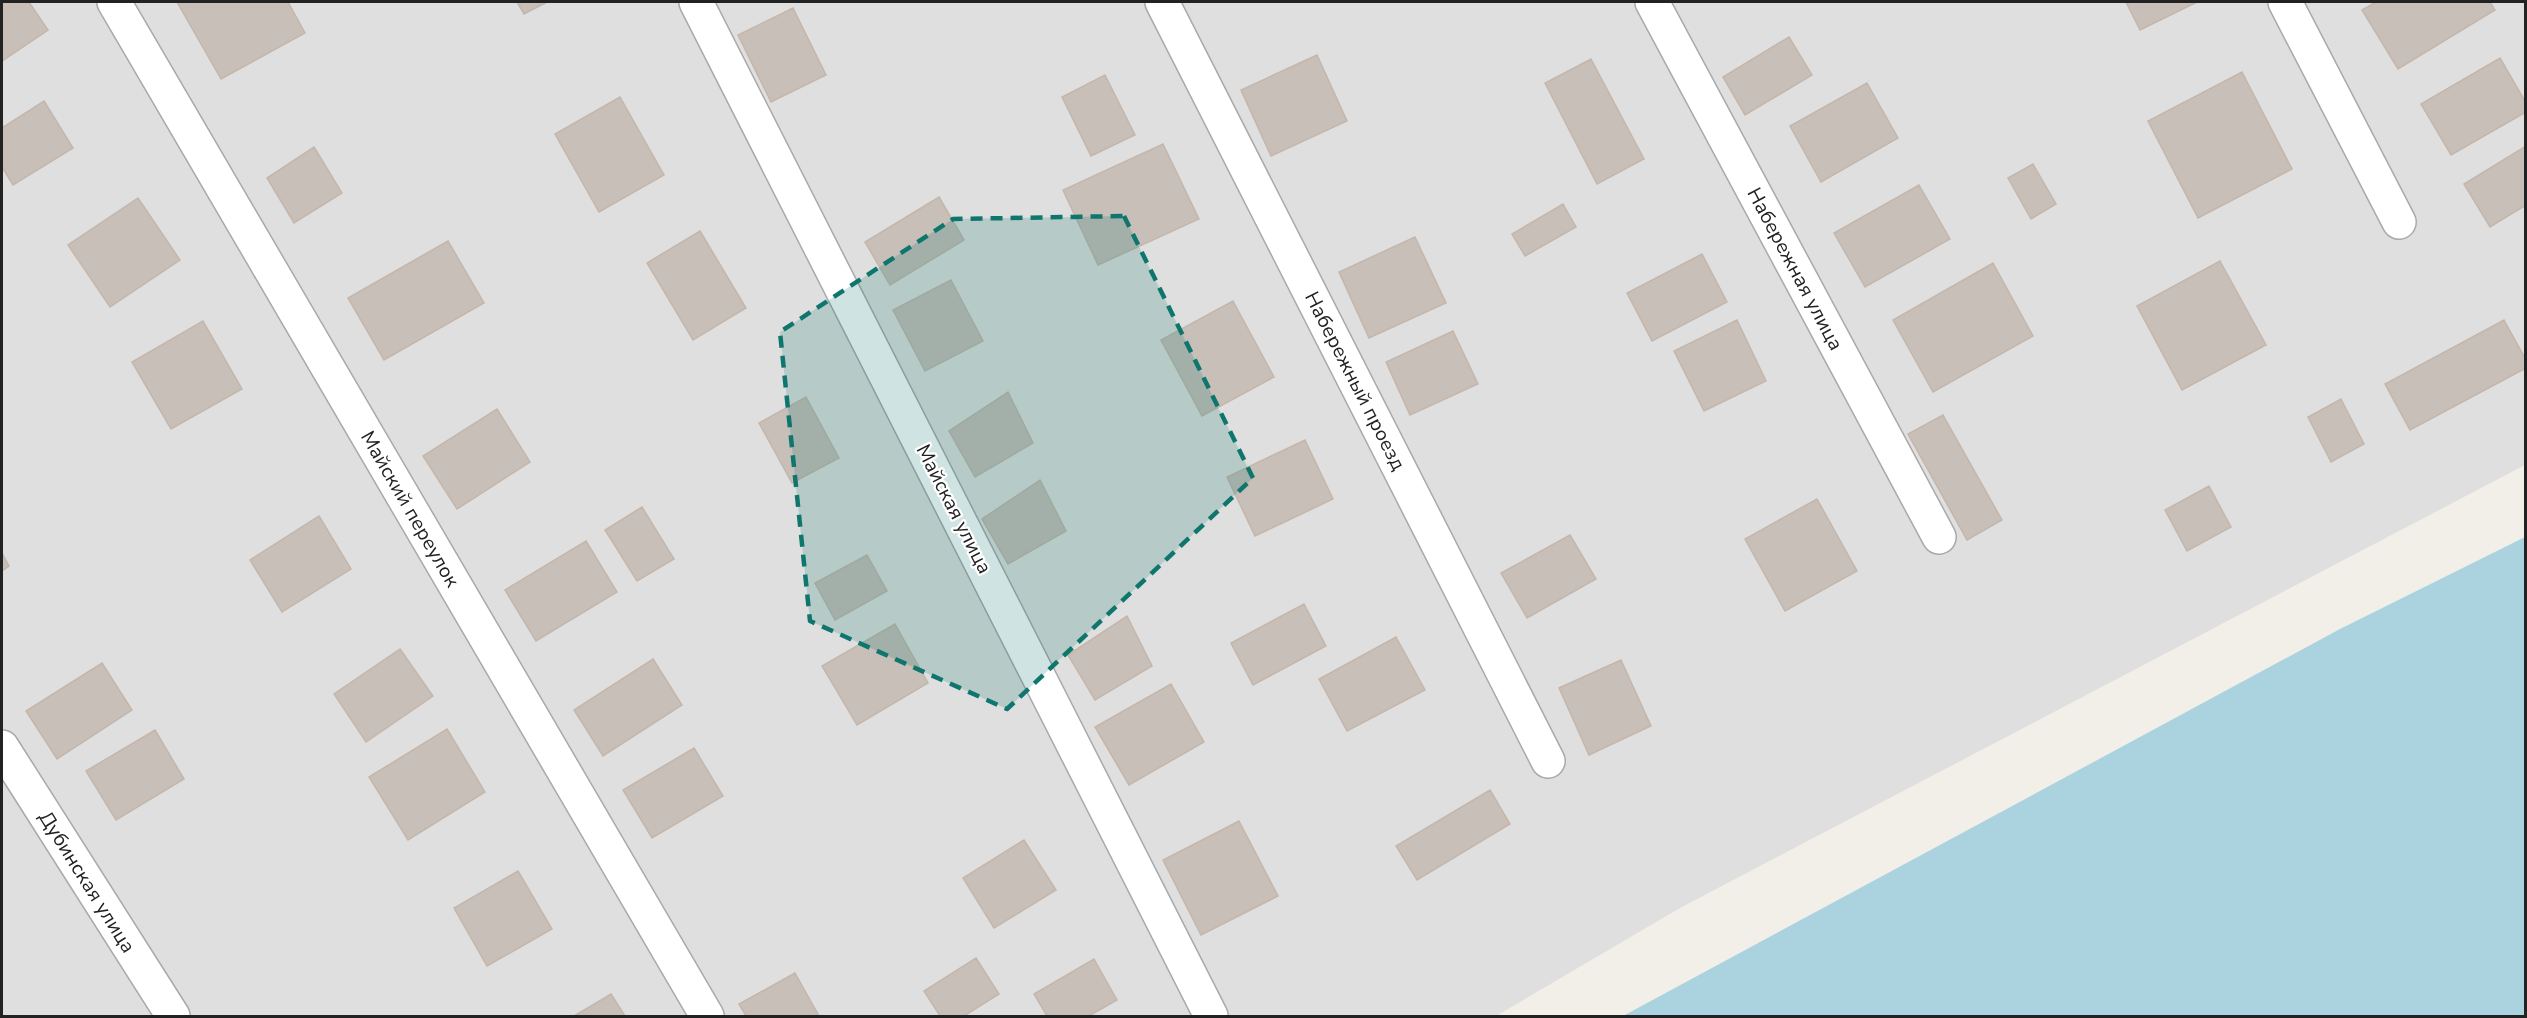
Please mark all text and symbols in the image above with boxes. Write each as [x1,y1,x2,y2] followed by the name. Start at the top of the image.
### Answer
[1741,183,1849,355] street label: Набережная улица
[1298,287,1412,475] street label: Набережный проезд
[354,426,466,593] street label: Майский переулок
[910,440,998,578] street label: Майская улица
[32,806,142,958] street label: Дубинская улица

